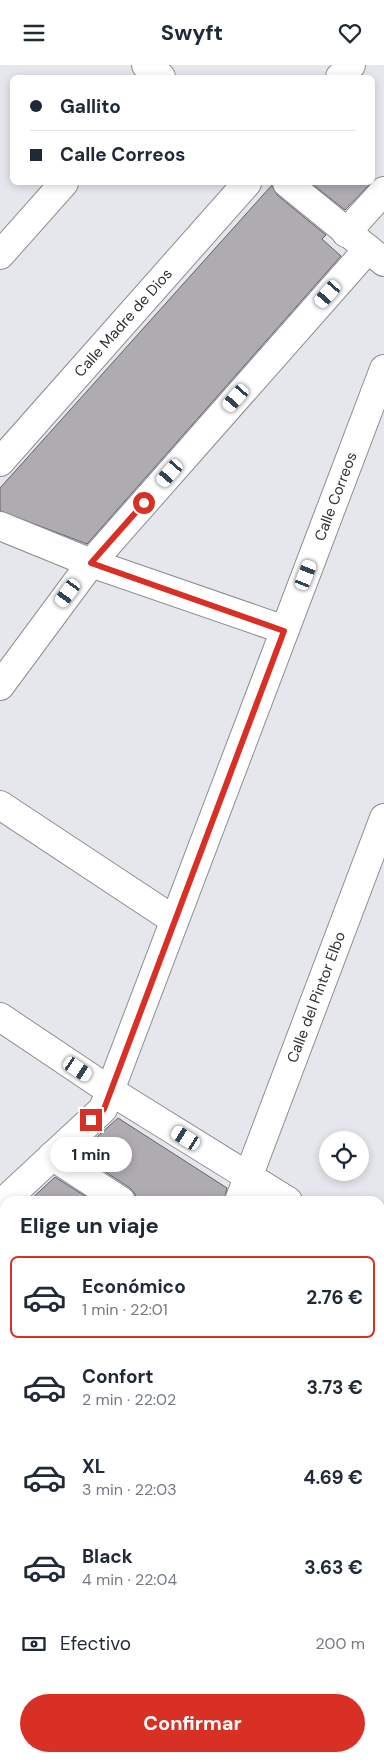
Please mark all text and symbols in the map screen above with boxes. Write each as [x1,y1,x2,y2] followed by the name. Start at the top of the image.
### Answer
[161,18,223,47] text: Swyft
[20,19,48,47] icon: menu
[336,19,364,47] icon: heart
[60,94,121,119] text: Gallito
[60,142,185,167] text: Calle Correos
[70,264,177,381] street label: Calle Madre de Dios
[312,278,343,310] car
[220,382,251,414] car
[310,449,362,544] street label: Calle Correos
[154,457,185,489] car
[133,492,155,514] route start
[293,558,318,592] car
[53,576,82,610] car
[282,929,350,1066] street label: Calle del Pintor Elbo
[61,1054,94,1084] car
[80,1109,102,1131] route end
[169,1124,202,1152] car
[319,1131,369,1181] map controls
[319,1131,369,1181] button: locate
[50,1137,132,1173] callout: 1 min
[72,1144,110,1165] text: 1 min
[20,1211,159,1240] text: Elige un viaje
[82,1274,186,1299] text: Económico
[22,1275,67,1320] icon: car
[306,1285,363,1310] text: 2.76 €
[82,1299,168,1320] text: 1 min · 22:01
[82,1364,154,1389] text: Confort
[22,1365,67,1410] icon: car
[306,1375,363,1400] text: 3.73 €
[82,1389,176,1410] text: 2 min · 22:02
[82,1454,105,1479] text: XL
[22,1455,67,1500] icon: car
[303,1465,363,1490] text: 4.69 €
[82,1479,177,1500] text: 3 min · 22:03
[82,1544,133,1569] text: Black
[22,1545,67,1590] icon: car
[304,1555,363,1580] text: 3.63 €
[82,1569,177,1590] text: 4 min · 22:04
[20,1630,48,1658] icon: cash
[60,1631,131,1656] text: Efectivo
[316,1633,365,1654] text: 200 m
[20,1694,365,1752] button: Confirmar

